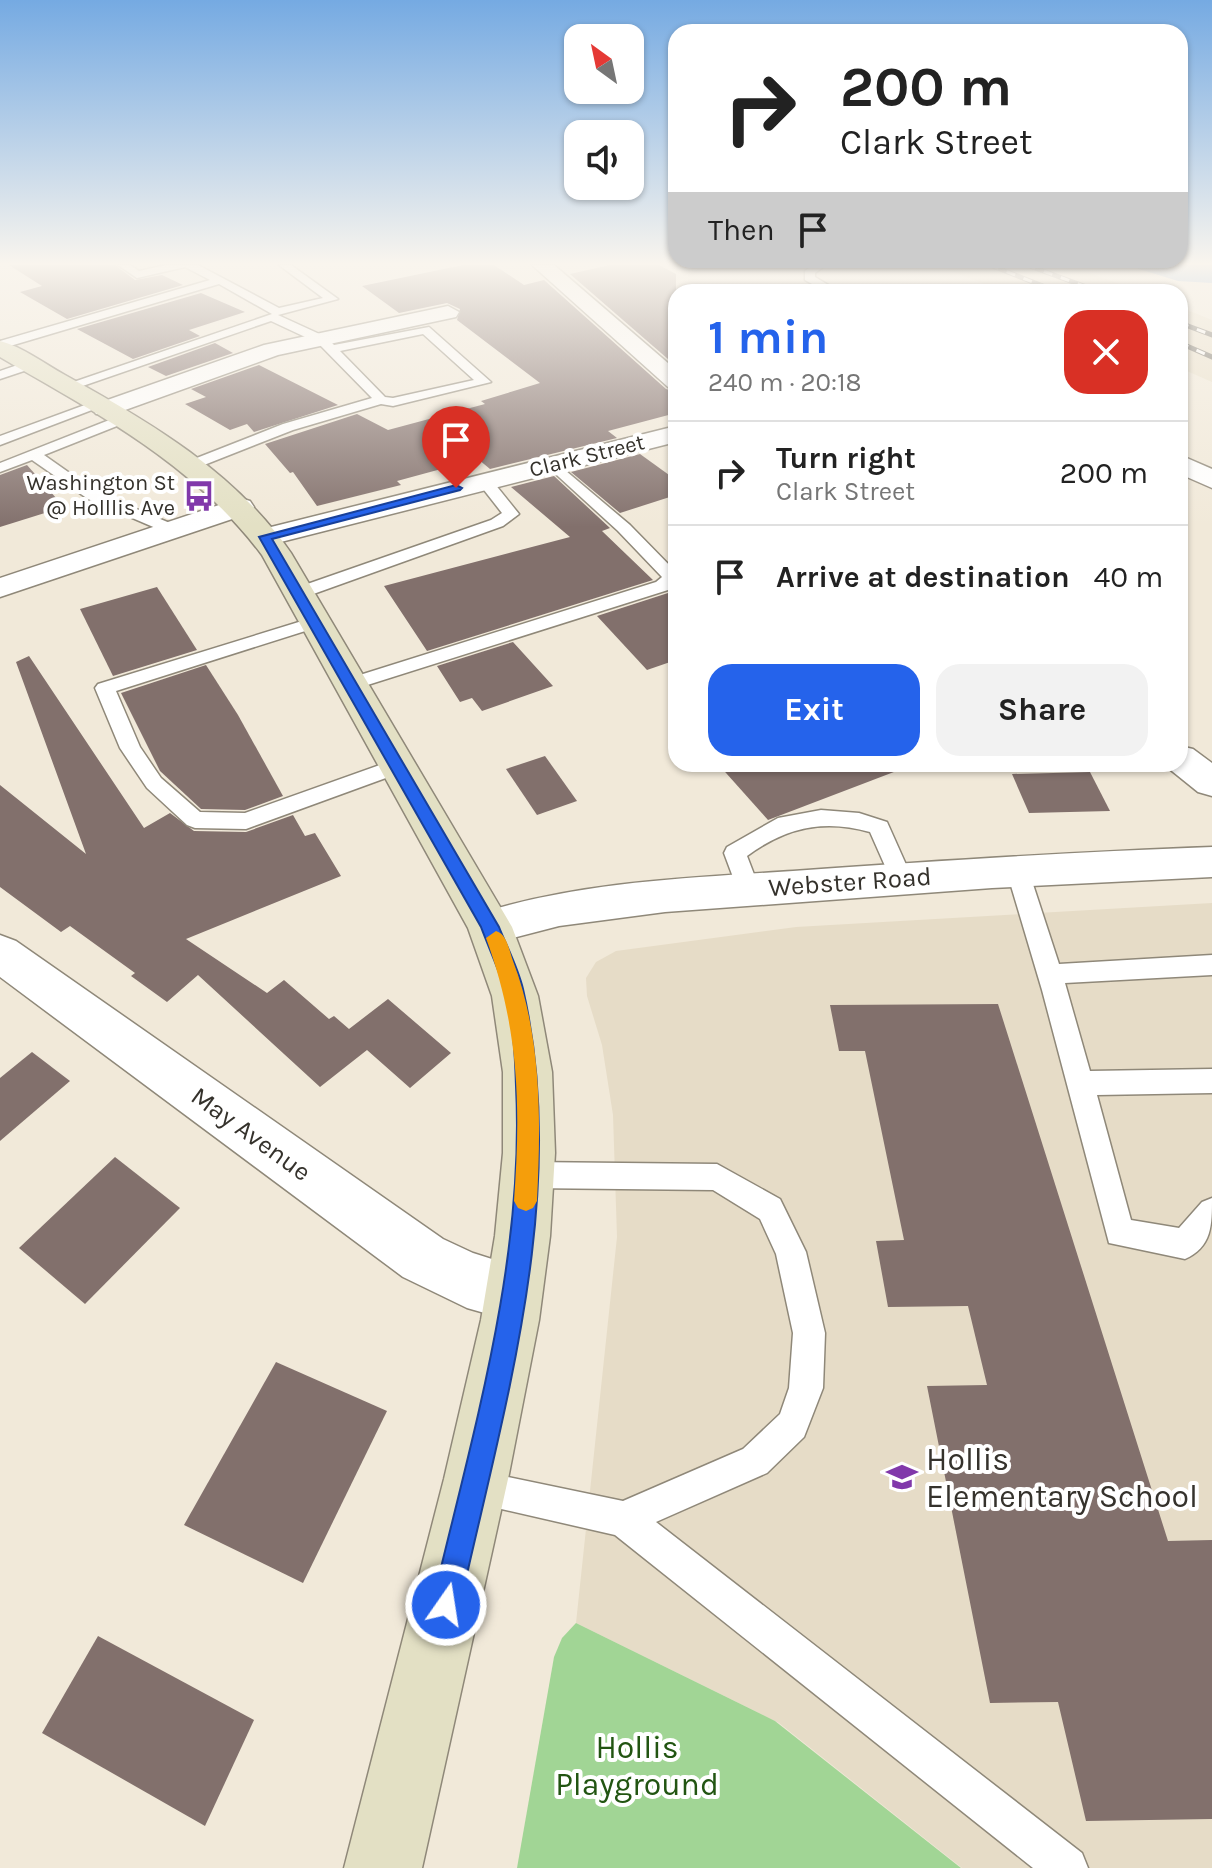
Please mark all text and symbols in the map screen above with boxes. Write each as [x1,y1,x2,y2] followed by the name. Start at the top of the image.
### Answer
[564,24,644,104] north arrow
[564,24,644,200] map controls
[840,54,1012,119] text: 200 m
[708,56,812,160] icon: right
[564,120,644,200] button: sound
[840,121,1033,163] text: Clark Street
[791,208,835,252] icon: arrive
[708,212,775,248] text: Then
[708,309,828,365] text: 1 min
[1064,310,1148,394] button: close
[708,367,862,398] text: 240 m · 20:18
[422,406,490,488] pin
[434,418,478,462] icon: arrive
[527,429,647,483] street label: Clark Street
[776,440,916,476] text: Turn right
[708,451,752,495] icon: right
[1060,455,1148,491] text: 200 m
[26,470,175,521] place label: Washington St @ Holllis Ave
[776,476,915,507] text: Clark Street
[182,479,216,513] bus stop icon: Washington St @ Holllis Ave
[708,555,752,599] icon: arrive
[776,559,1070,595] text: Arrive at destination
[1094,559,1163,595] text: 40 m
[708,664,920,756] button: Exit
[936,664,1148,756] button: Share
[767,861,933,903] street label: Webster Road
[185,1080,317,1188] street label: May Avenue
[926,1441,1198,1515] place label: Hollis Elementary School
[885,1460,919,1494] school or university icon: Hollis Elementary School
[404,1563,488,1647] position arrow
[555,1729,719,1803] park label: Hollis Playground

